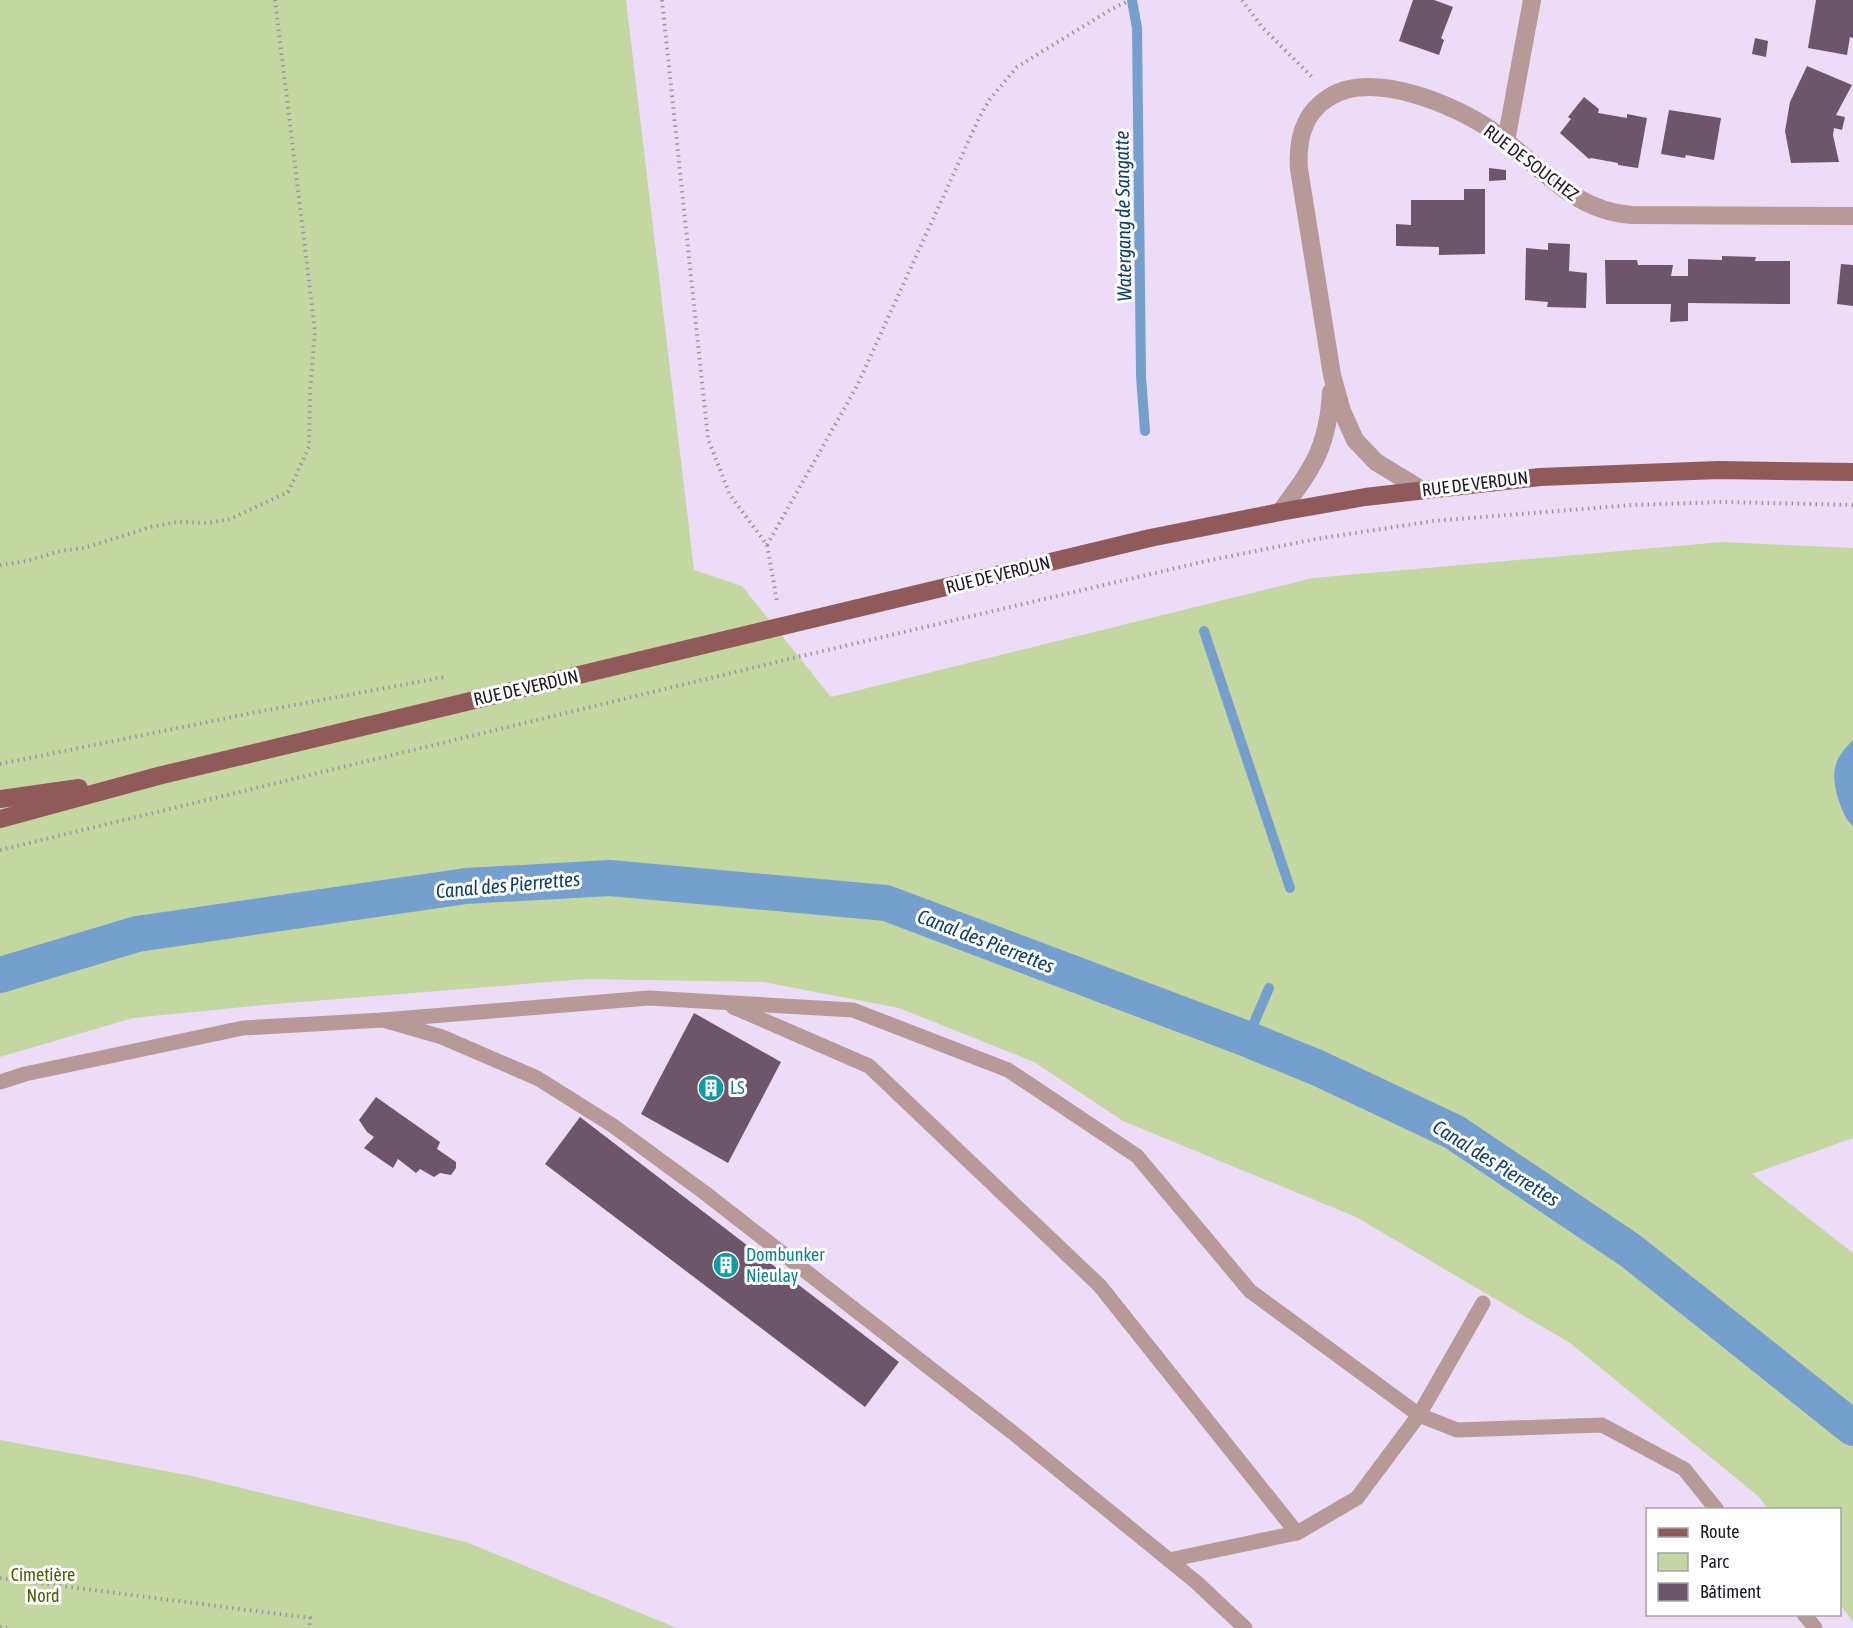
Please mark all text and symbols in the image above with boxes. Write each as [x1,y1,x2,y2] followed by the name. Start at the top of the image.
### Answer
[1480,120,1583,205] street label: RUE DE SOUCHEZ
[1110,130,1135,302] water label: Watergang de Sangatte
[1421,467,1529,500] street label: RUE DE VERDUN
[944,551,1052,598] street label: RUE DE VERDUN
[472,665,580,710] street label: RUE DE VERDUN
[435,867,581,902] water label: Canal des Pierrettes
[915,904,1058,977] water label: Canal des Pierrettes
[696,1073,726,1103] building icon: LS
[730,1077,745,1098] place label: LS
[1429,1115,1564,1211] water label: Canal des Pierrettes
[746,1244,825,1286] place label: Dombunker Nieulay
[711,1250,741,1280] building icon: Dombunker Nieulay
[1646,1508,1841,1616] legend
[1700,1521,1739,1542] text: Route
[1700,1551,1729,1572] text: Parc
[11,1564,75,1606] park label: Cimetière Nord
[1700,1581,1761,1602] text: Bâtiment

